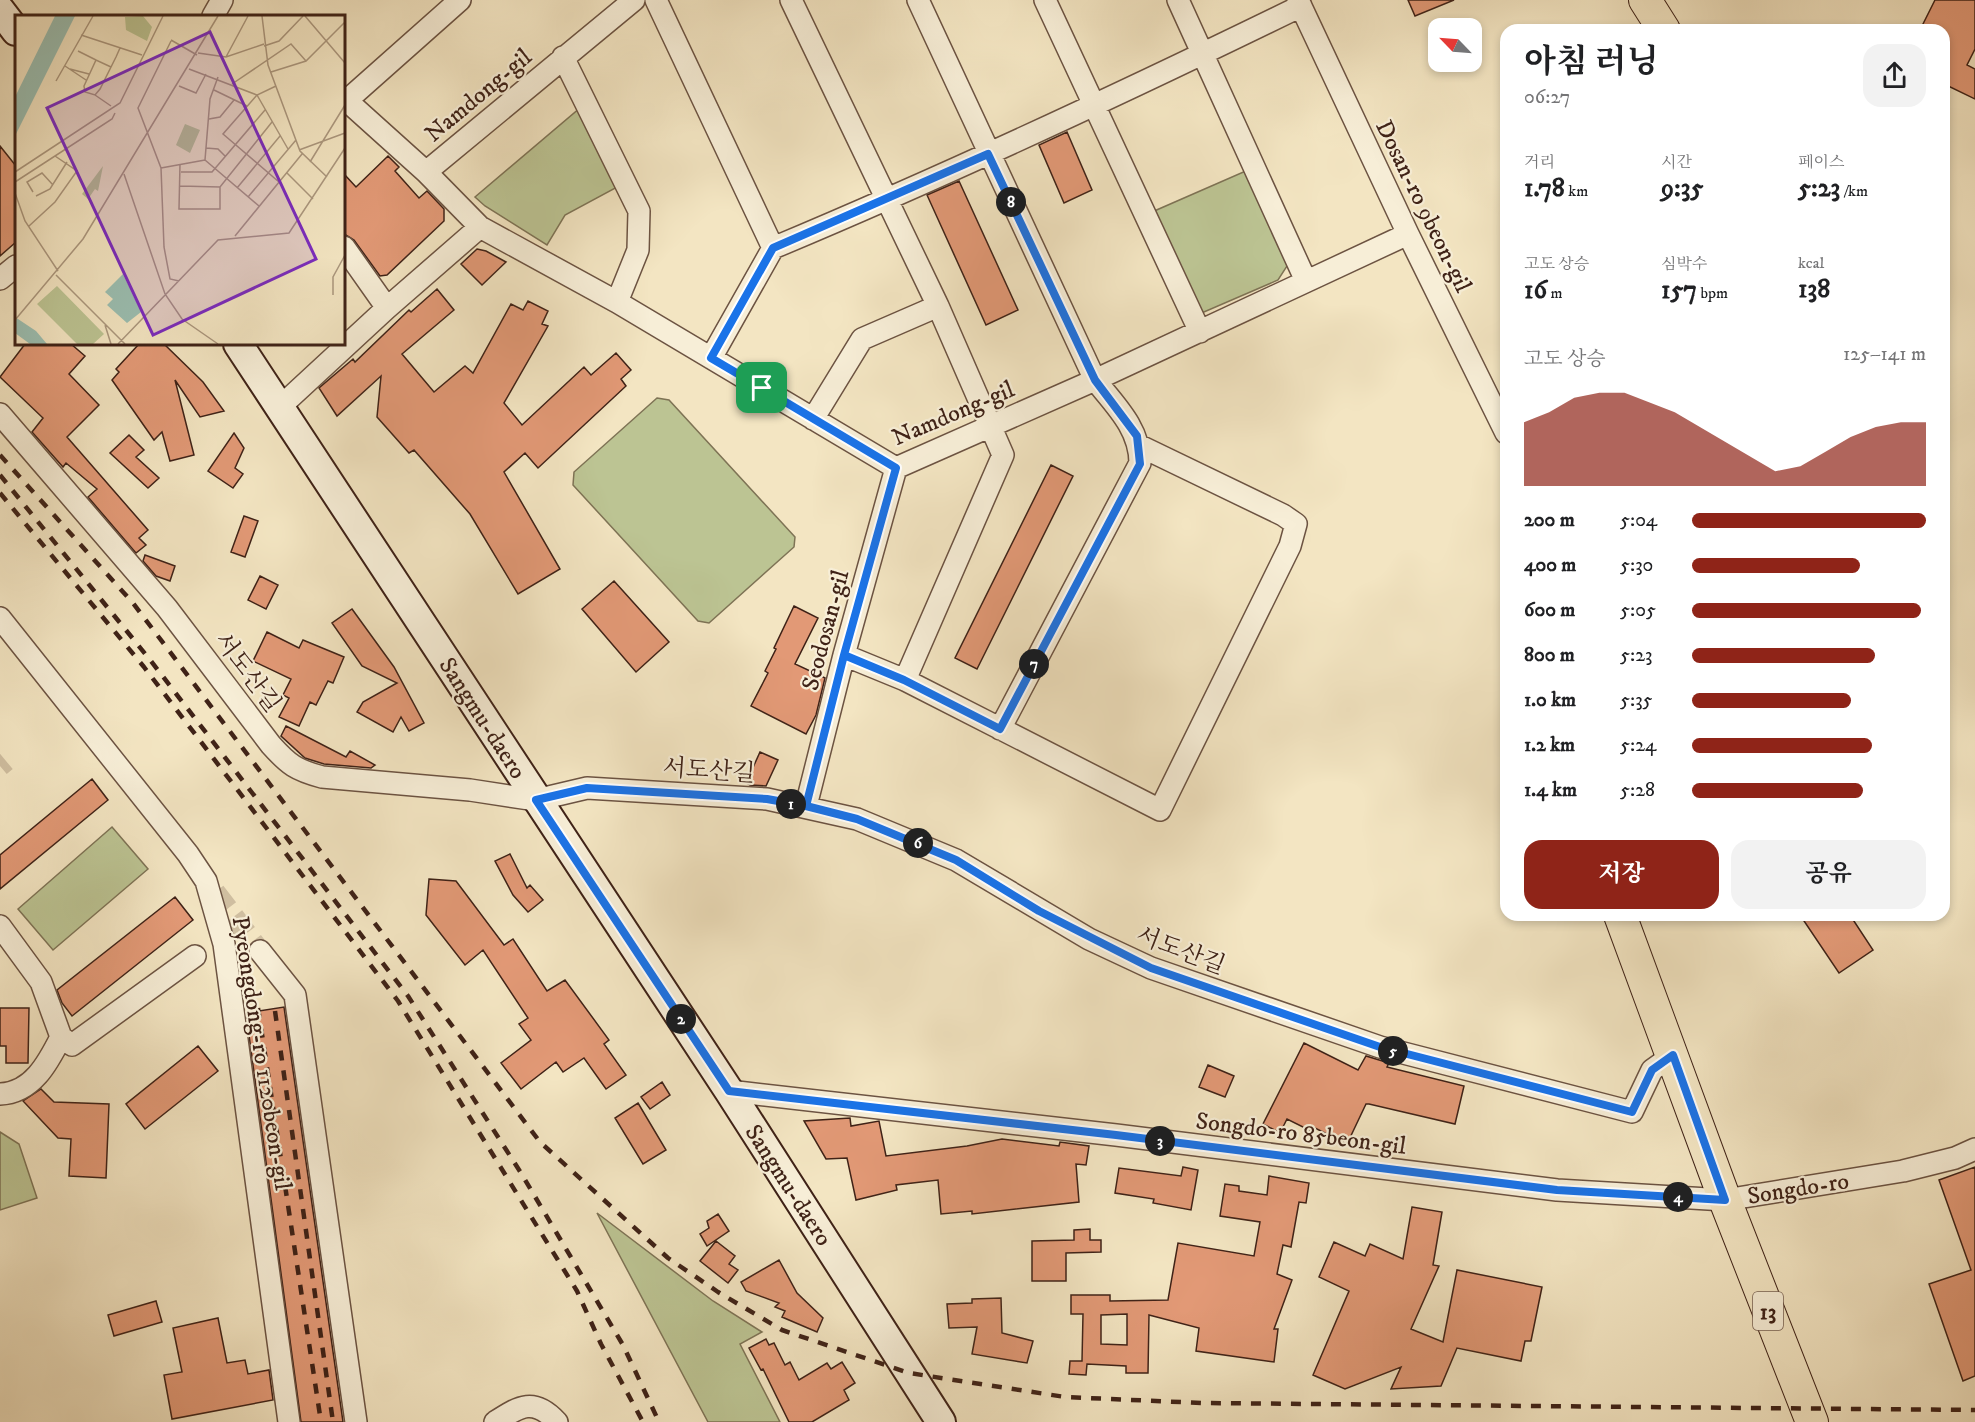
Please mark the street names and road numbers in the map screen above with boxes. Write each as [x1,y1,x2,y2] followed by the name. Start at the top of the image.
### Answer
[419,42,539,149] street label: Namdong-gil
[1368,115,1478,298] street label: Dosan-ro 9beon-gil
[888,374,1020,453] street label: Namdong-gil
[796,566,857,694] street label: Seodosan-gil
[207,627,287,719] street label: 서도산길
[432,652,533,785] street label: Sangmu-daero
[662,753,756,789] street label: 서도산길
[225,914,298,1193] street label: Pyeongdong-ro 1120beon-gil
[1132,920,1229,982] street label: 서도산길
[1194,1106,1409,1162] street label: Songdo-ro 85beon-gil
[738,1119,839,1252] street label: Sangmu-daero
[1745,1166,1851,1212] street label: Songdo-ro
[1753,1292,1783,1330] road number: 13

